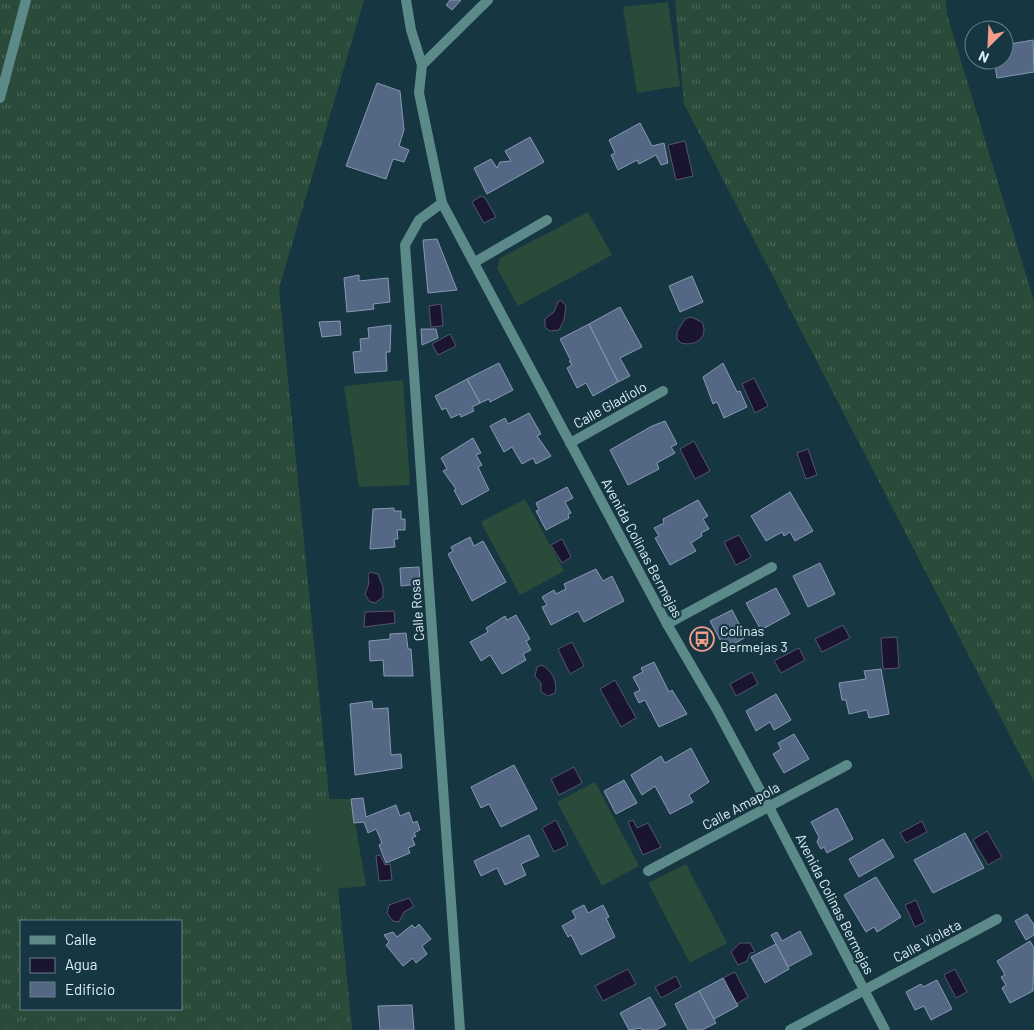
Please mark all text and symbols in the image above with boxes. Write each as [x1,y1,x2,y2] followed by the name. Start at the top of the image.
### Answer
[964,20,1014,70] north arrow
[976,48,991,67] text: N
[570,378,649,432] street label: Calle Gladiolo
[598,475,687,621] street label: Avenida Colinas Bermejas
[406,578,427,642] street label: Calle Rosa
[720,622,788,655] place label: Colinas Bermejas 3
[689,626,715,652] bus stop icon: Colinas Bermejas 3
[699,778,782,833] street label: Calle Amapola
[793,831,878,977] street label: Avenida Colinas Bermejas
[890,916,964,966] street label: Calle Violeta
[20,920,182,1010] legend
[65,930,97,948] text: Calle
[65,955,98,973] text: Agua
[65,980,115,998] text: Edificio

